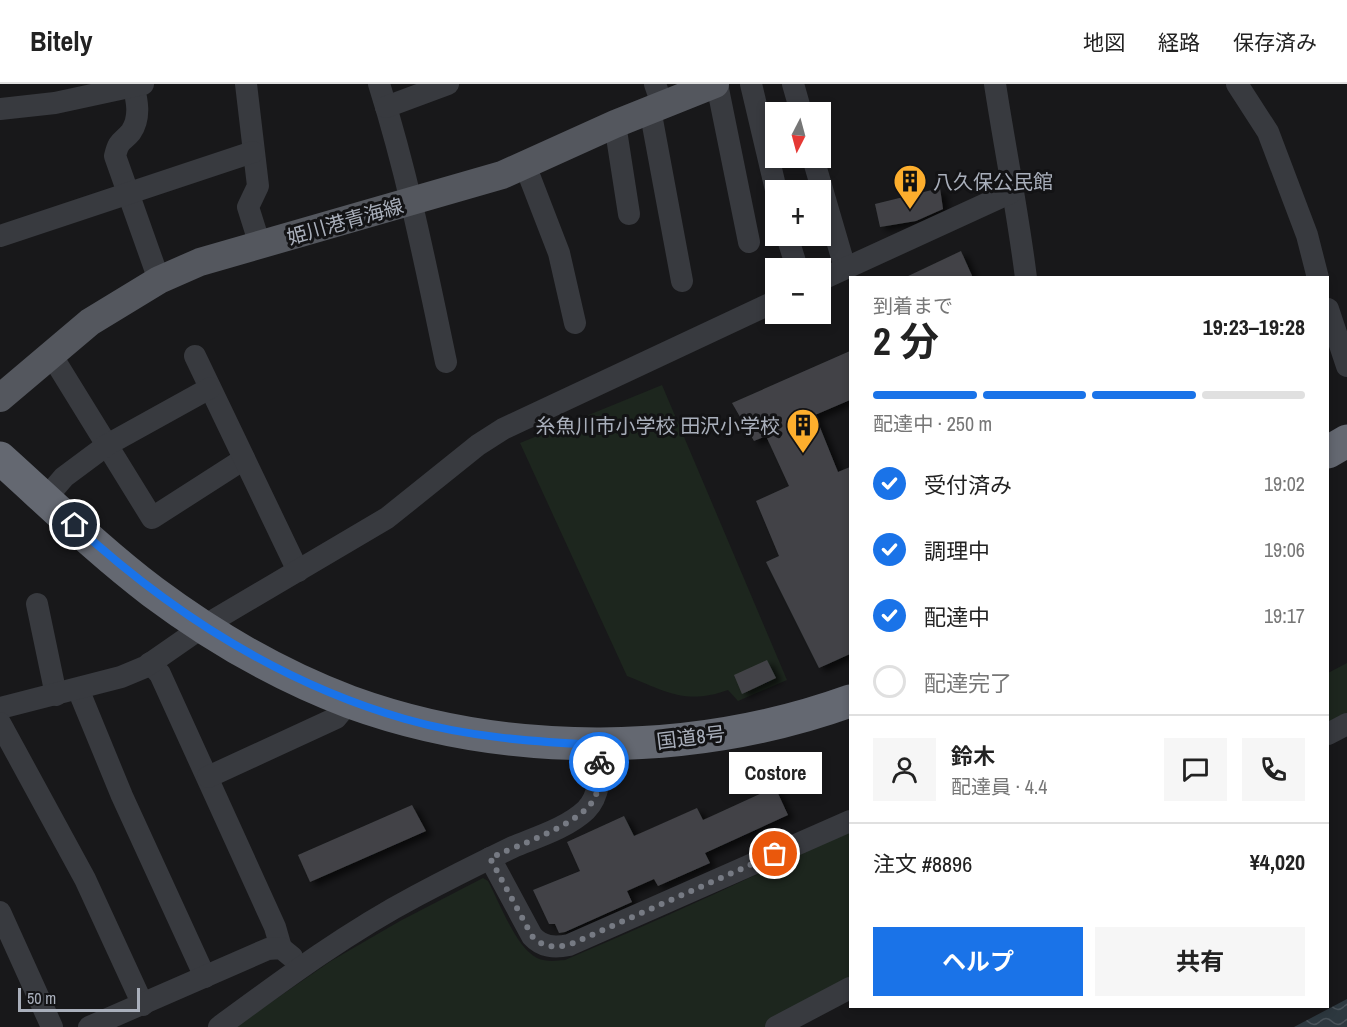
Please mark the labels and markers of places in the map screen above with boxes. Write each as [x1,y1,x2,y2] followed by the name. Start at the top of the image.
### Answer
[892,163,928,210] building icon: 八久保公民館
[933,168,1053,195] place label: 八久保公民館
[785,407,821,454] building icon: 糸魚川市小学校 田沢小学校
[535,412,780,439] place label: 糸魚川市小学校 田沢小学校
[49,499,100,550] pin
[728,752,822,794] callout: Costore
[749,828,800,879] pin

